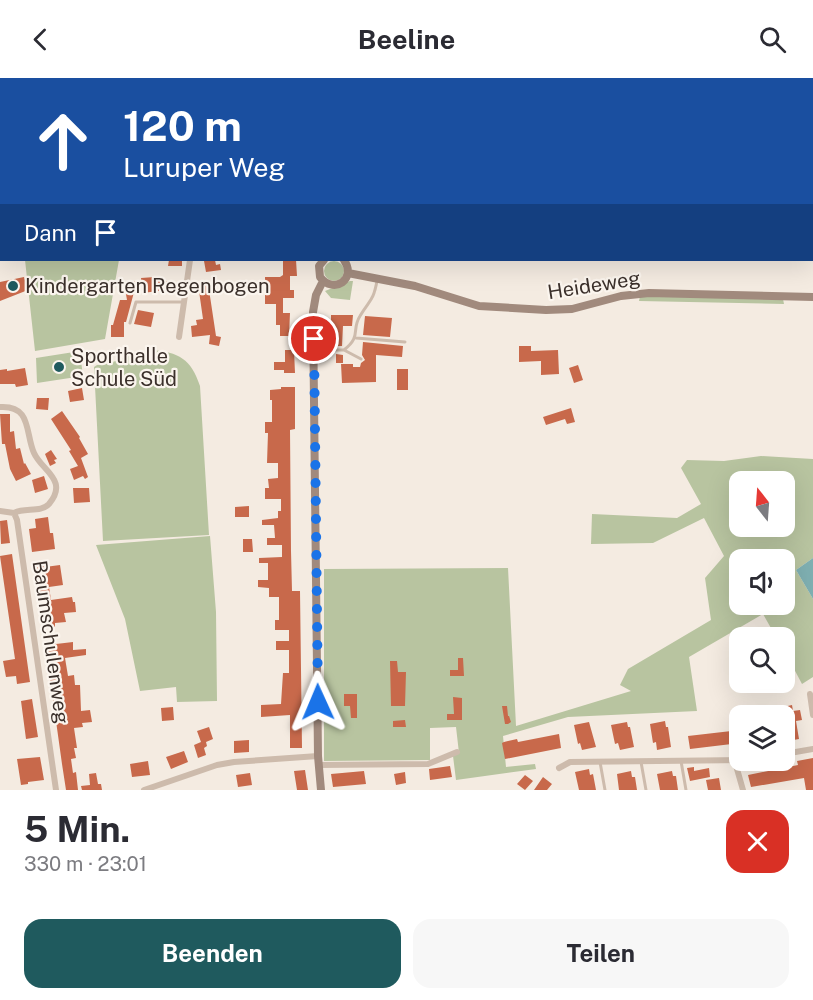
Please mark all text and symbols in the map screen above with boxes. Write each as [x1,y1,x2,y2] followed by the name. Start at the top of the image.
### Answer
[24,23,57,56] icon: back
[358,23,455,55] text: Beeline
[756,23,789,56] icon: search
[123,101,242,150] text: 120 m
[24,102,102,180] icon: ahead
[123,151,285,183] text: Luruper Weg
[89,216,122,249] icon: arrive
[24,220,77,246] text: Dann
[546,266,642,304] street label: Heideweg
[25,274,270,298] place label: Kindergarten Regenbogen
[6,279,20,293] marker: Kindergarten Regenbogen
[288,313,339,364] pin
[297,322,330,355] icon: arrive
[71,344,177,391] place label: Sporthalle Schule Süd
[52,360,66,374] marker: Sporthalle Schule Süd
[729,471,795,537] north arrow
[729,471,795,771] map controls
[729,549,795,615] button: sound
[28,559,74,725] street label: Baumschulenweg
[729,627,795,693] button: search
[286,670,350,734] position arrow
[729,705,795,771] button: layers
[24,808,130,850] text: 5 Min.
[726,810,789,873] button: close
[24,852,147,876] text: 330 m · 23:01
[24,919,401,988] button: Beenden
[413,919,789,988] button: Teilen

